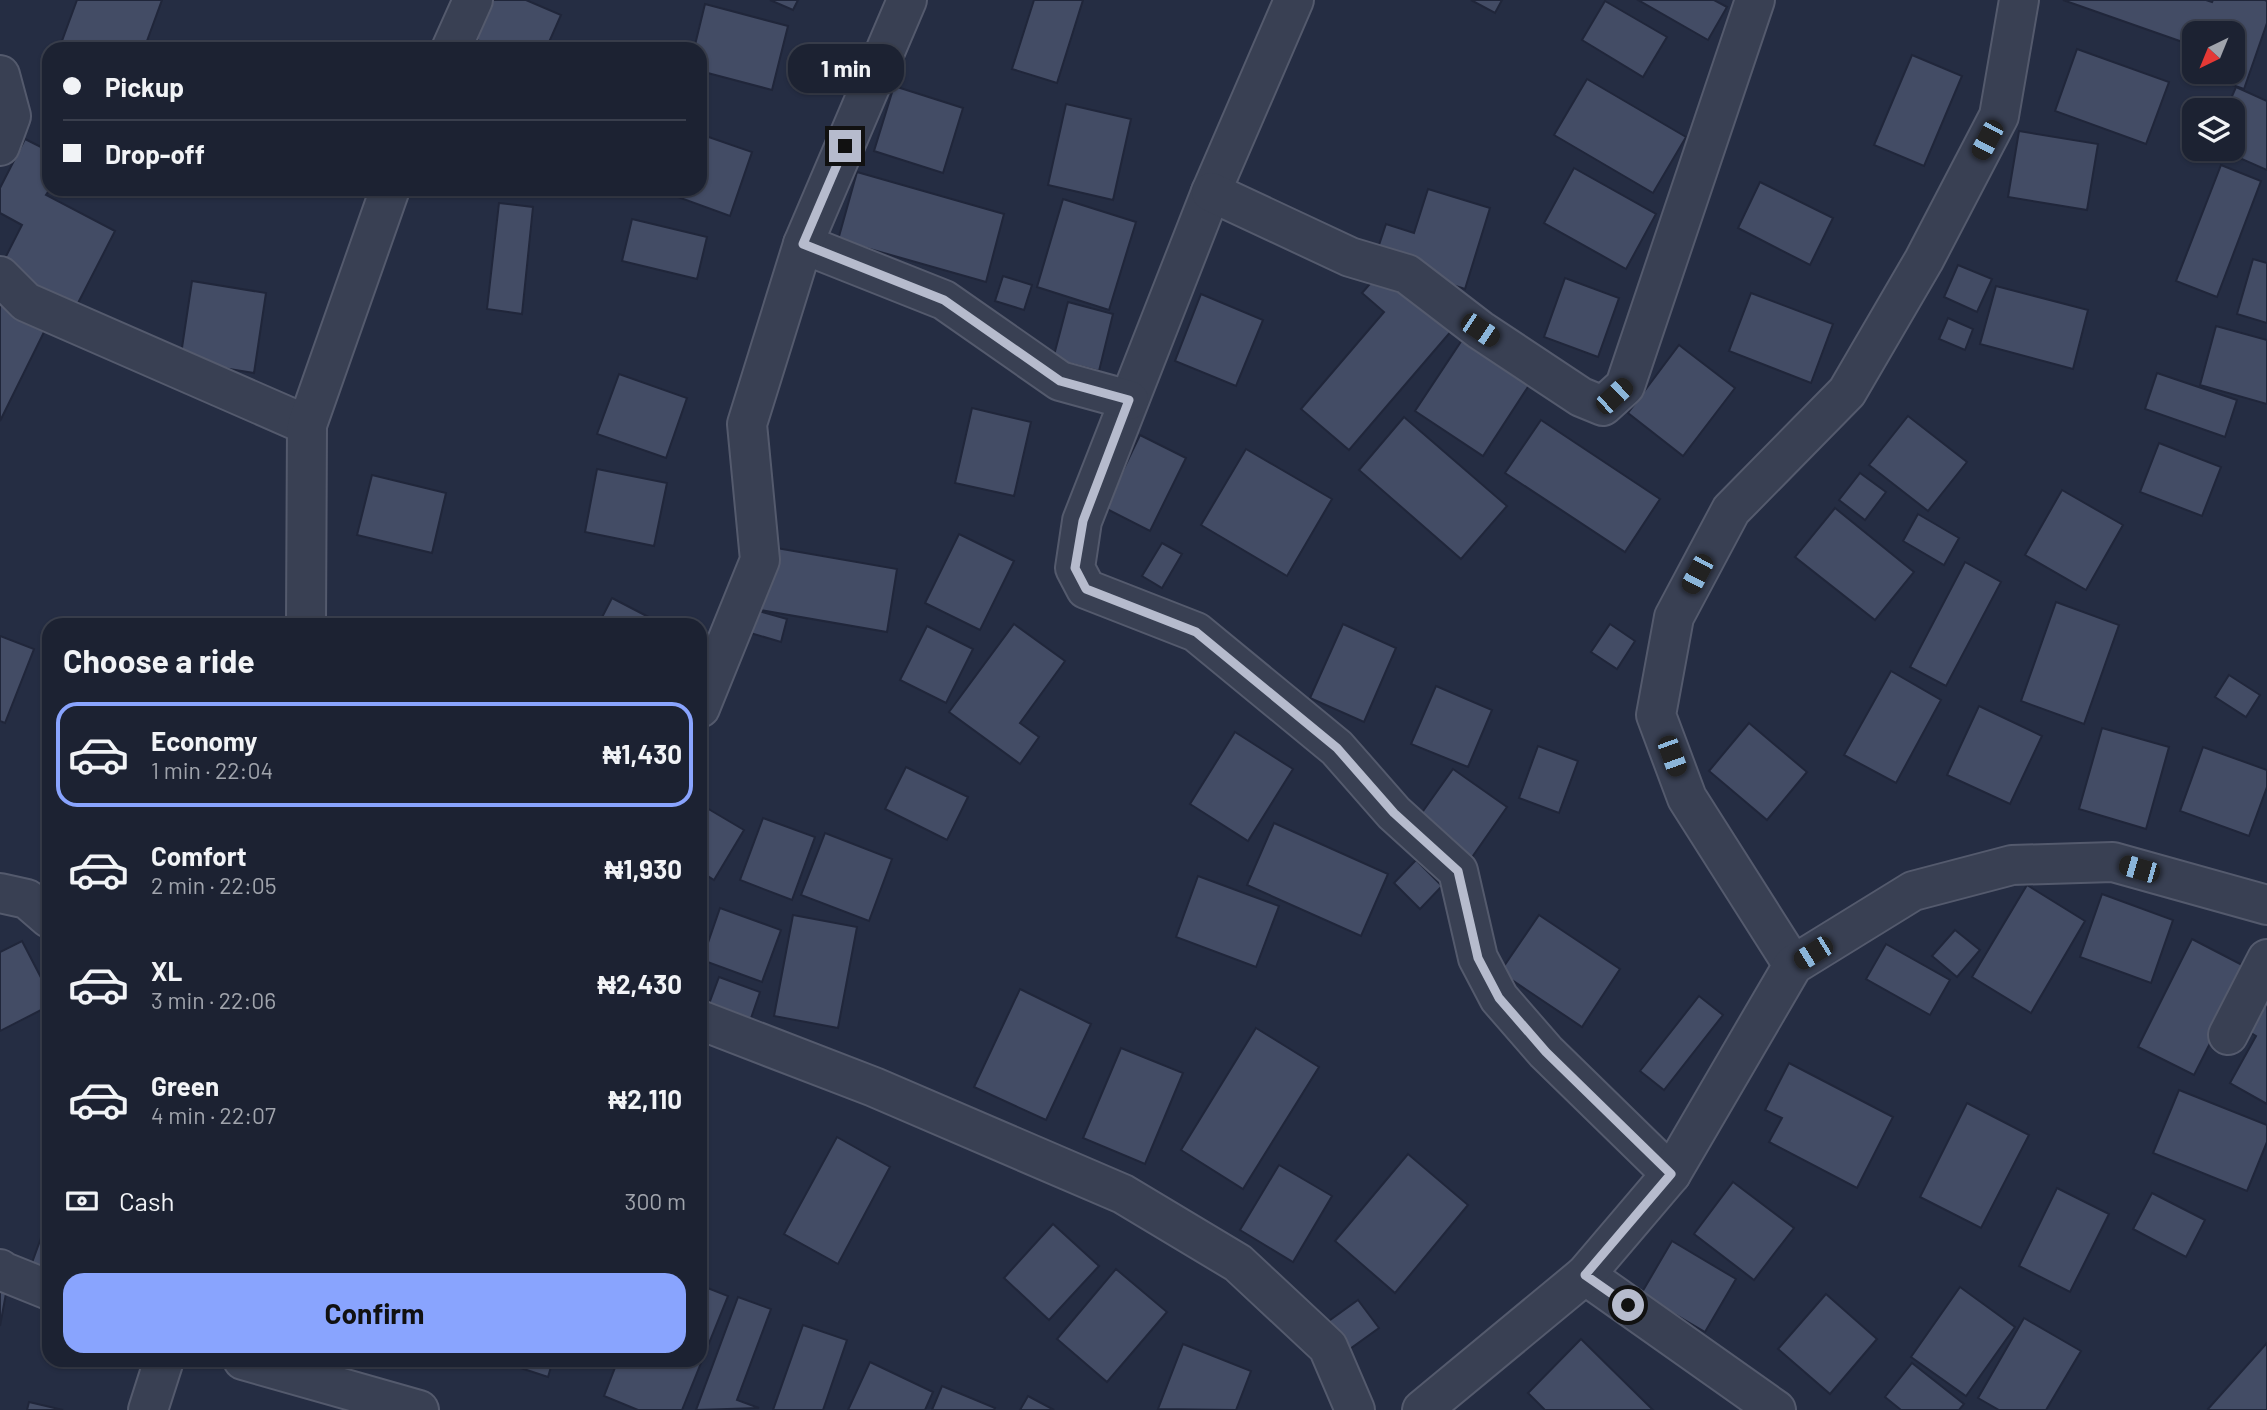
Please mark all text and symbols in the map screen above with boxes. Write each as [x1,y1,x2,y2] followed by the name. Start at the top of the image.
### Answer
[2182,21,2245,84] north arrow
[2182,21,2245,161] map controls
[787,44,903,94] callout: 1 min
[821,54,871,82] text: 1 min
[105,71,184,102] text: Pickup
[2182,98,2245,161] button: layers
[1968,117,2007,163] car
[829,130,861,162] route end
[105,138,205,169] text: Drop-off
[1457,310,1504,350] car
[1592,374,1637,418] car
[1678,551,1717,597] car
[63,641,255,679] text: Choose a ride
[67,723,130,786] icon: car
[151,725,257,756] text: Economy
[1655,733,1690,779] car
[603,738,682,769] text: ₦1,430
[151,756,273,784] text: 1 min · 22:04
[67,838,130,901] icon: car
[151,840,247,871] text: Comfort
[604,853,682,884] text: ₦1,930
[2116,853,2163,885] car
[151,871,277,899] text: 2 min · 22:05
[1790,933,1837,973] car
[67,953,130,1016] icon: car
[151,955,182,986] text: XL
[597,968,682,999] text: ₦2,430
[151,986,276,1014] text: 3 min · 22:06
[67,1068,130,1131] icon: car
[151,1070,219,1101] text: Green
[608,1083,682,1114] text: ₦2,110
[151,1101,276,1129] text: 4 min · 22:07
[63,1182,101,1220] icon: cash
[119,1185,174,1216] text: Cash
[625,1187,686,1215] text: 300 m
[63,1273,686,1353] button: Confirm
[1612,1289,1644,1321] route start

